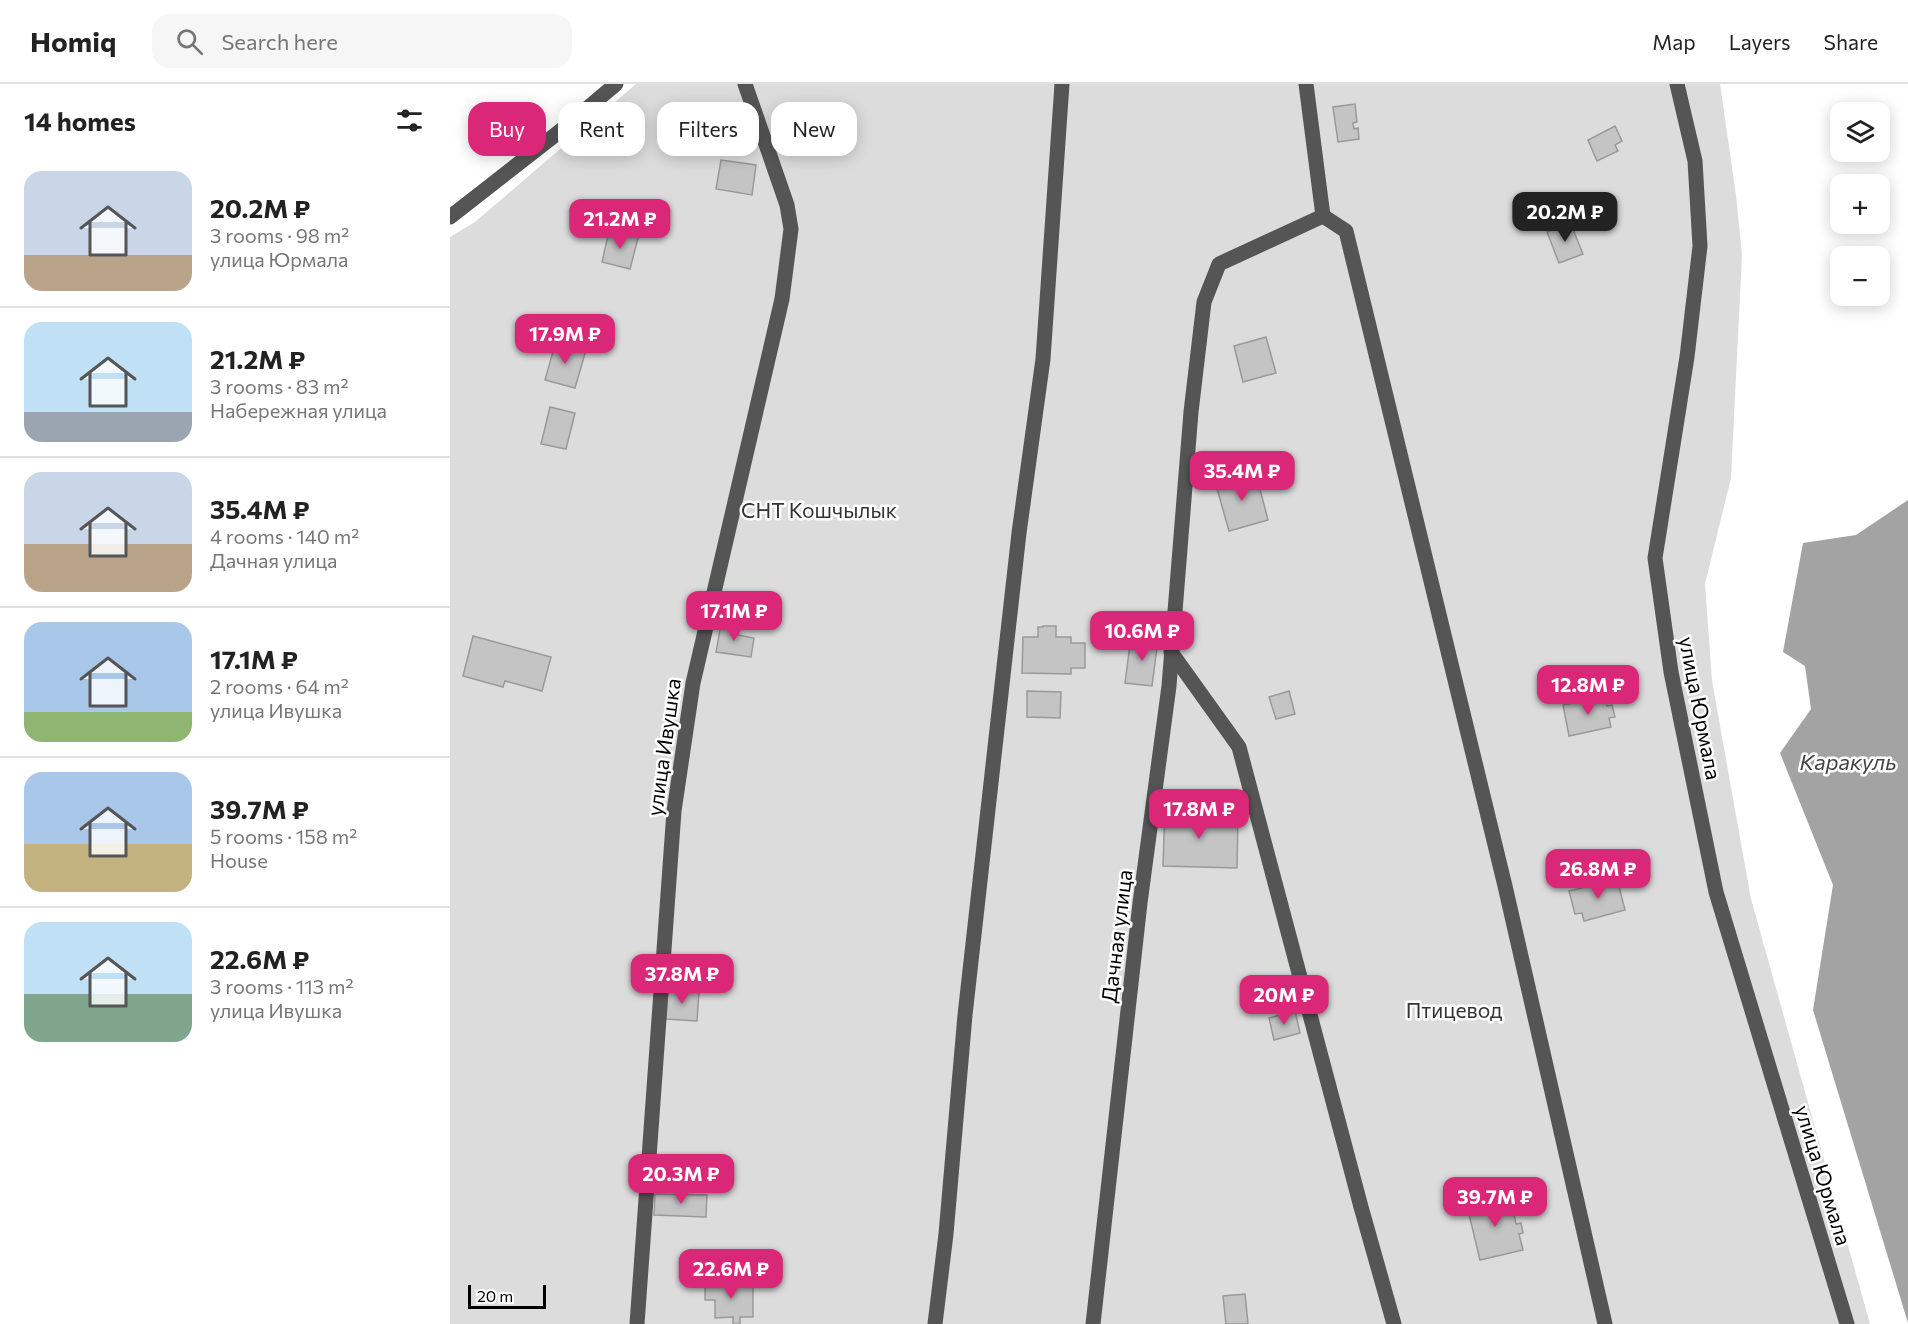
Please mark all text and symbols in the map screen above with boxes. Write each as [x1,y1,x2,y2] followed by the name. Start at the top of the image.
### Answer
[152,14,572,68] search box
[30,24,116,58] text: Homiq
[173,25,206,58] icon: search
[221,28,338,55] text: Search here
[1652,29,1696,54] text: Map
[1729,29,1791,54] text: Layers
[1824,29,1878,54] text: Share
[468,102,546,156] chip: Buy
[558,102,645,156] chip: Rent
[657,102,759,156] chip: Filters
[771,102,857,156] chip: New
[1830,102,1890,306] map controls
[1830,102,1890,162] button: layers
[393,104,426,137] icon: filters
[24,105,136,136] text: 14 homes
[1830,174,1890,234] button: +
[210,192,310,223] text: 20.2M ₽
[1510,192,1620,243] pin: 20.2M ₽
[72,195,144,267] icon: home
[565,199,675,250] pin: 21.2M ₽
[1526,199,1604,223] text: 20.2M ₽
[583,206,657,230] text: 21.2M ₽
[210,223,349,247] text: 3 rooms · 98 m²
[1830,246,1890,306] button: −
[210,247,348,271] text: улица Юрмала
[510,314,620,365] pin: 17.9M ₽
[529,321,601,345] text: 17.9M ₽
[210,343,305,374] text: 21.2M ₽
[72,346,144,418] icon: home
[210,374,349,398] text: 3 rooms · 83 m²
[210,398,387,422] text: Набережная улица
[1187,451,1297,502] pin: 35.4M ₽
[1204,458,1280,482] text: 35.4M ₽
[210,493,310,524] text: 35.4M ₽
[72,496,144,568] icon: home
[741,497,897,522] park label: СНТ Кошчылык
[210,524,359,548] text: 4 rooms · 140 m²
[210,548,337,572] text: Дачная улица
[679,591,789,642] pin: 17.1M ₽
[700,598,768,622] text: 17.1M ₽
[1087,611,1197,662] pin: 10.6M ₽
[1104,618,1180,642] text: 10.6M ₽
[1675,634,1727,782] street label: улица Юрмала
[210,643,298,674] text: 17.1M ₽
[72,646,144,718] icon: home
[1533,665,1643,716] pin: 12.8M ₽
[1551,672,1625,696] text: 12.8M ₽
[210,674,349,698] text: 2 rooms · 64 m²
[641,677,685,817] street label: улица Ивушка
[210,698,342,722] text: улица Ивушка
[1800,748,1896,775] water label: Каракуль
[1144,789,1254,840] pin: 17.8M ₽
[210,793,309,824] text: 39.7M ₽
[72,796,144,868] icon: home
[1163,796,1235,820] text: 17.8M ₽
[210,824,357,848] text: 5 rooms · 158 m²
[210,848,268,872] text: House
[1543,849,1653,900] pin: 26.8M ₽
[1560,856,1636,880] text: 26.8M ₽
[1095,868,1137,1004] street label: Дачная улица
[210,943,309,974] text: 22.6M ₽
[72,946,144,1018] icon: home
[627,954,737,1005] pin: 37.8M ₽
[645,961,719,985] text: 37.8M ₽
[210,974,354,998] text: 3 rooms · 113 m²
[1242,975,1326,1026] pin: 20M ₽
[1254,982,1314,1006] text: 20M ₽
[1406,997,1502,1022] park label: Птицевод
[210,998,342,1022] text: улица Ивушка
[1791,1102,1857,1248] street label: улица Юрмала
[626,1154,736,1205] pin: 20.3M ₽
[642,1161,720,1185] text: 20.3M ₽
[1440,1177,1550,1228] pin: 39.7M ₽
[1457,1184,1533,1208] text: 39.7M ₽
[676,1249,786,1300] pin: 22.6M ₽
[693,1256,769,1280] text: 22.6M ₽
[468,1282,546,1310] scale bar
[477,1286,513,1305] text: 20 m

